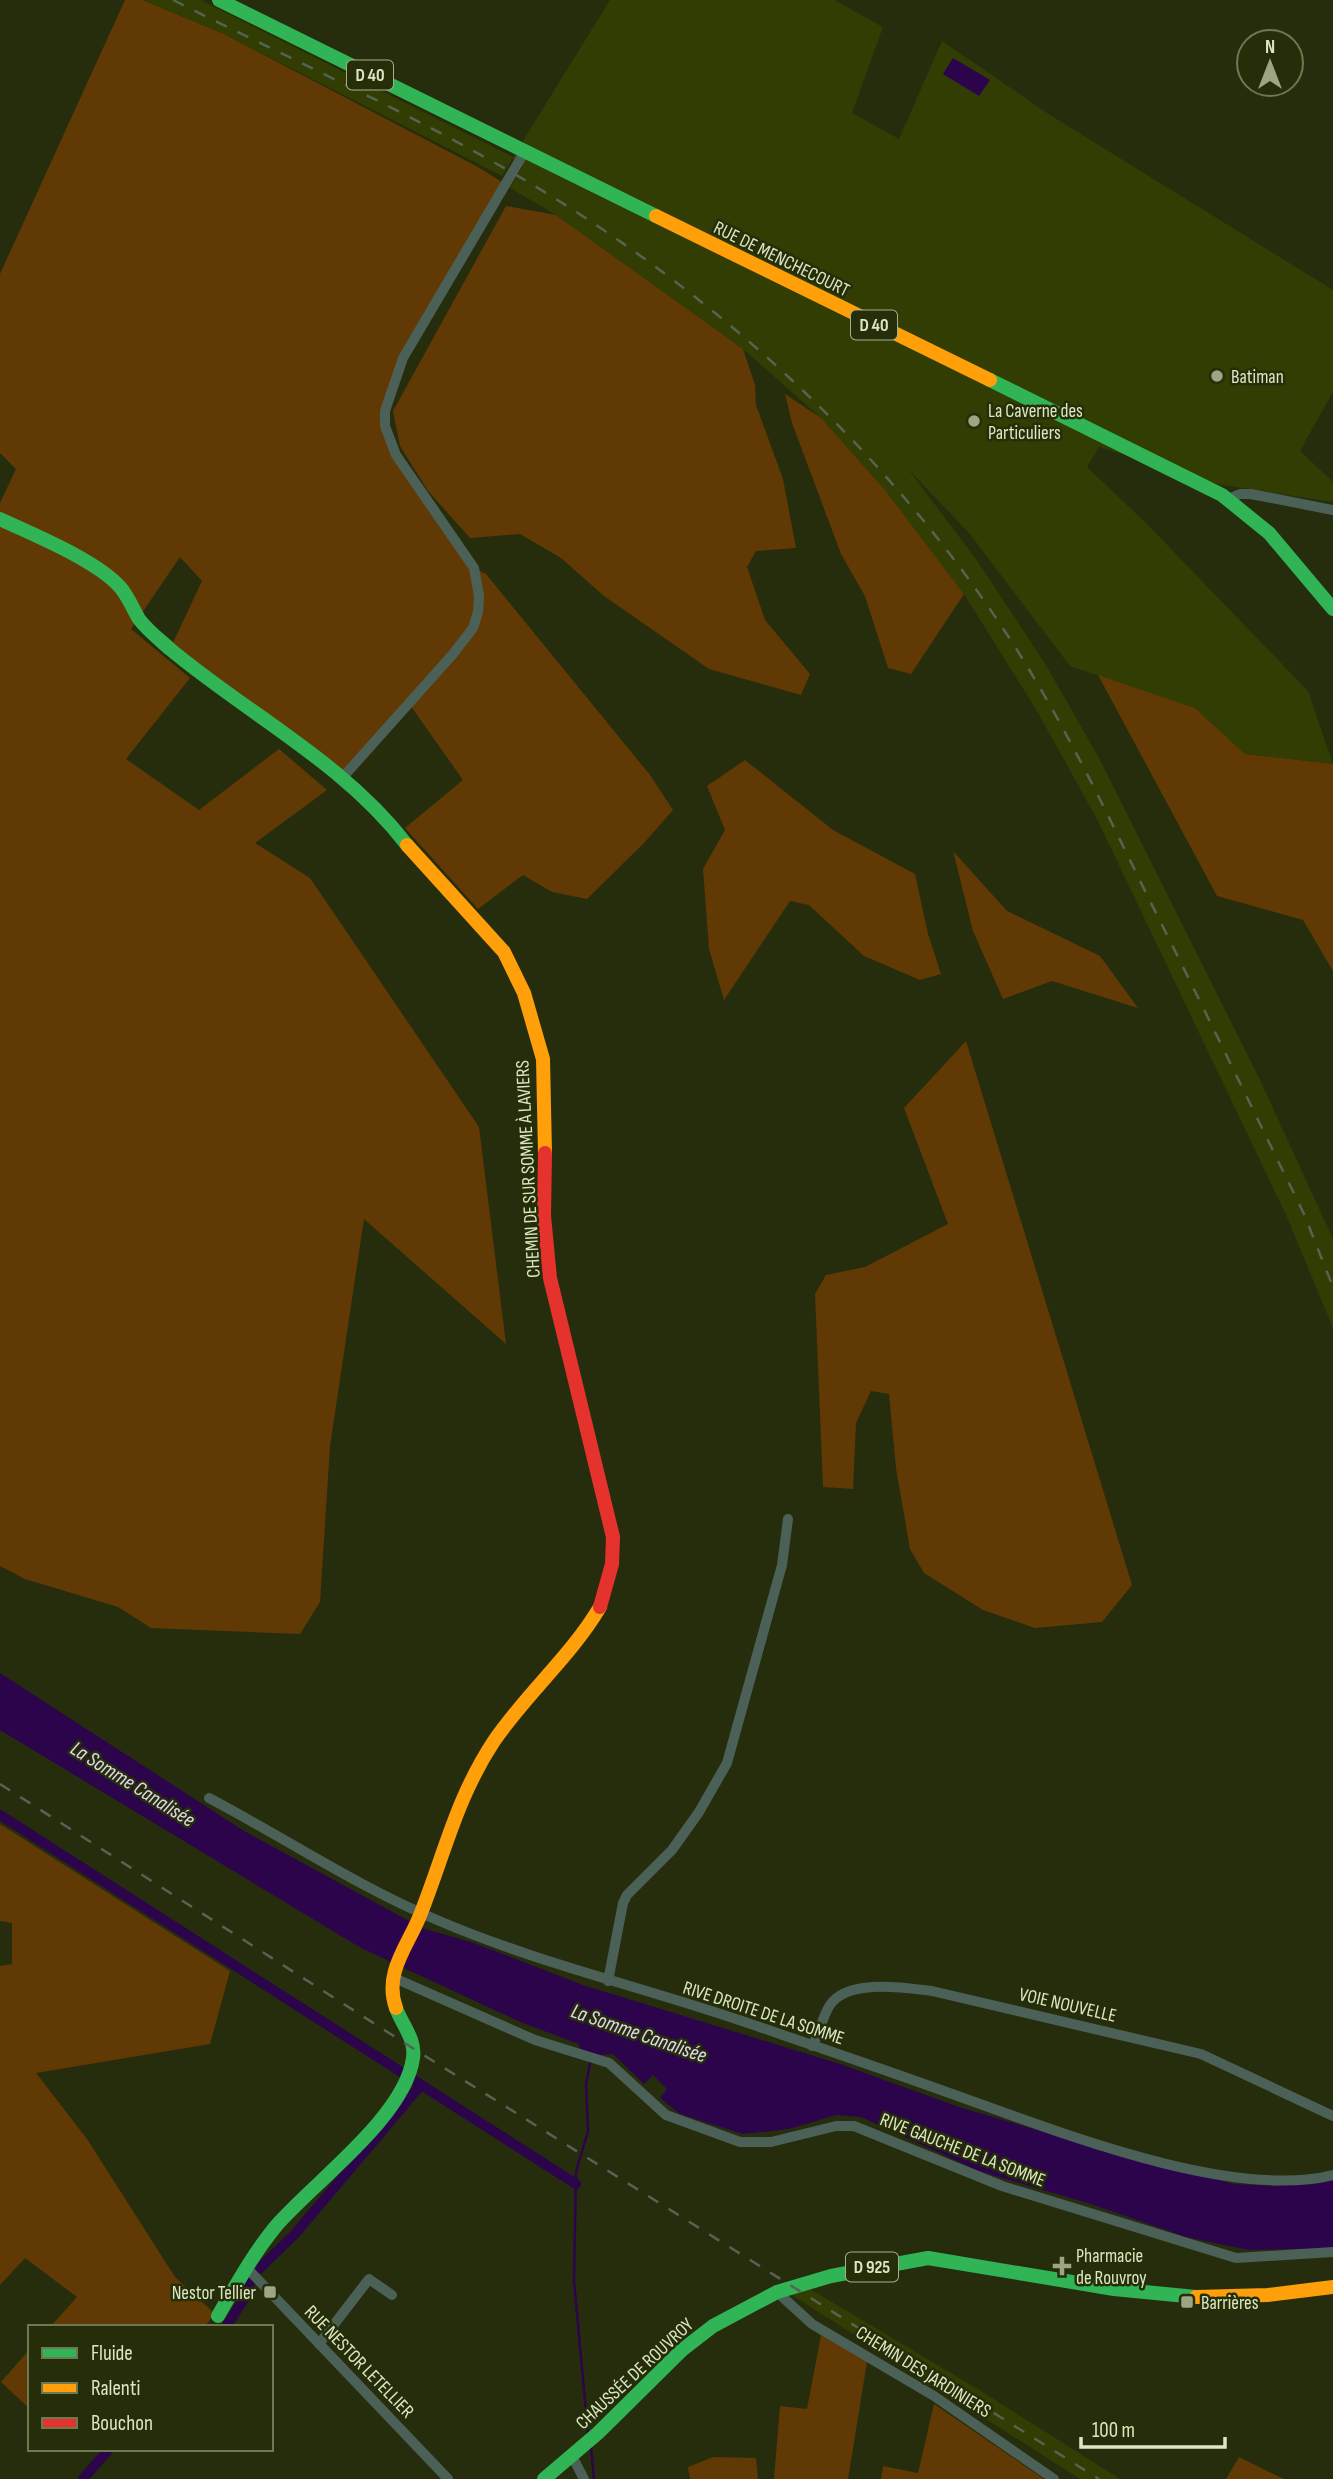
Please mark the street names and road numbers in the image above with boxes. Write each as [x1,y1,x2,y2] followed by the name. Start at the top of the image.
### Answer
[347,60,393,90] road number: D 40
[710,216,853,302] street label: RUE DE MENCHECOURT
[851,310,897,340] road number: D 40
[511,1059,546,1278] street label: CHEMIN DE SUR SOMME À LAVIERS
[680,1976,847,2050] street label: RIVE DROITE DE LA SOMME
[1017,1983,1119,2028] street label: VOIE NOUVELLE
[877,2108,1048,2193] street label: RIVE GAUCHE DE LA SOMME
[846,2252,898,2281] road number: D 925
[299,2301,419,2423] street label: RUE NESTOR LETELLIER
[571,2314,699,2435] street label: CHAUSSÉE DE ROUVROY
[851,2321,995,2423] street label: CHEMIN DES JARDINIERS

